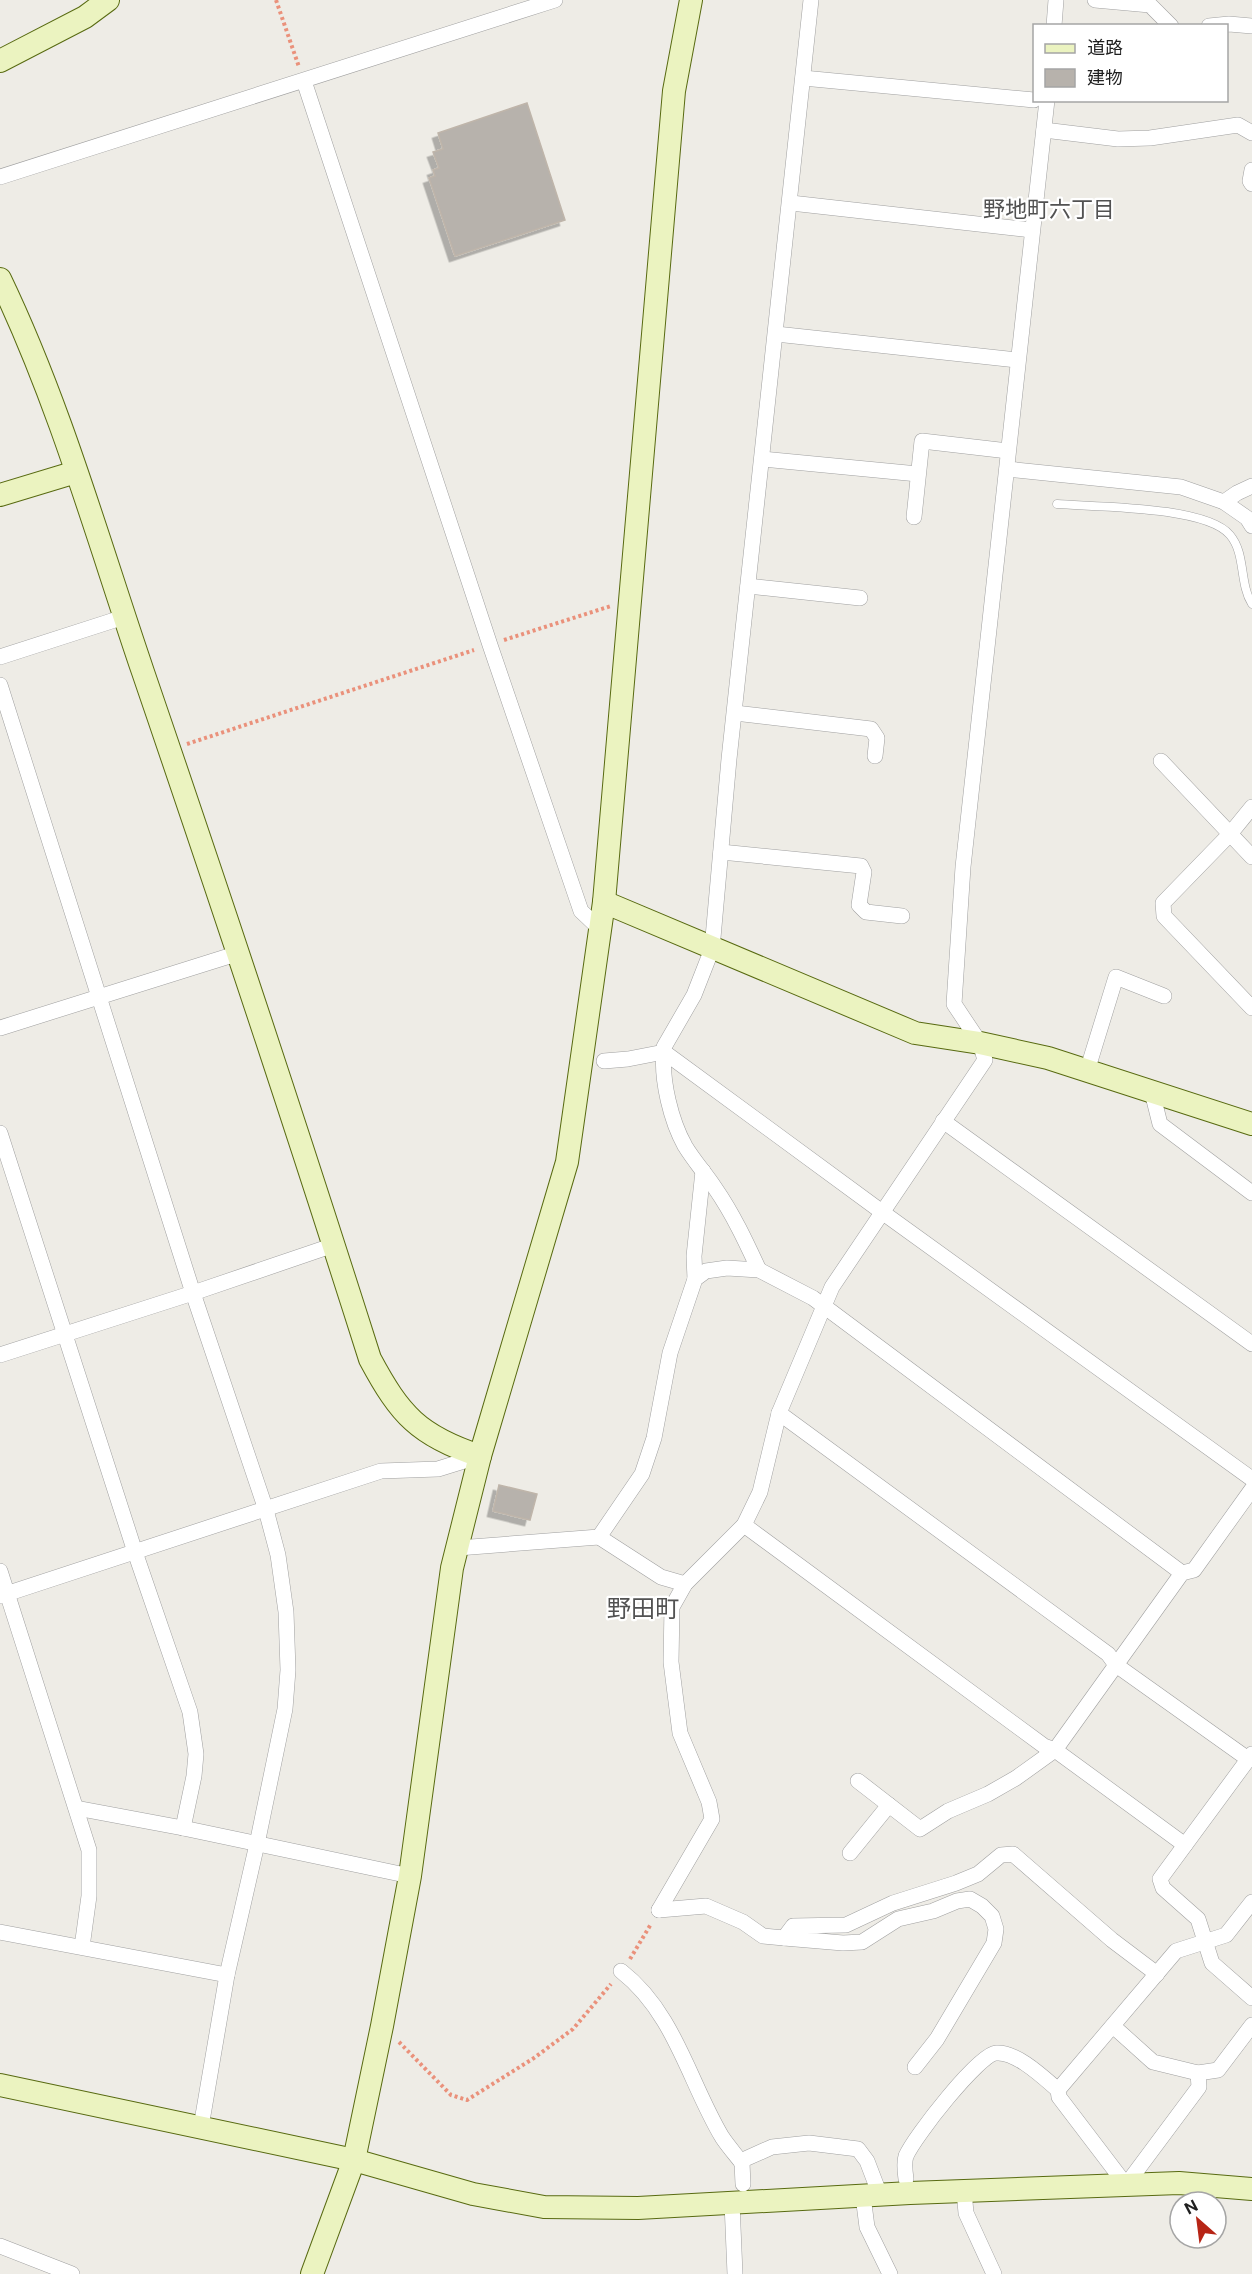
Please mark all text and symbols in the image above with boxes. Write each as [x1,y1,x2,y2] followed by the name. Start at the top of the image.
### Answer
[1033,24,1228,102] legend
[1087,37,1123,58] text: 道路
[1087,67,1123,88] text: 建物
[983,196,1115,222] district label: 野地町六丁目
[607,1594,679,1622] district label: 野田町
[1168,2190,1228,2250] north arrow
[1181,2196,1201,2219] text: N

